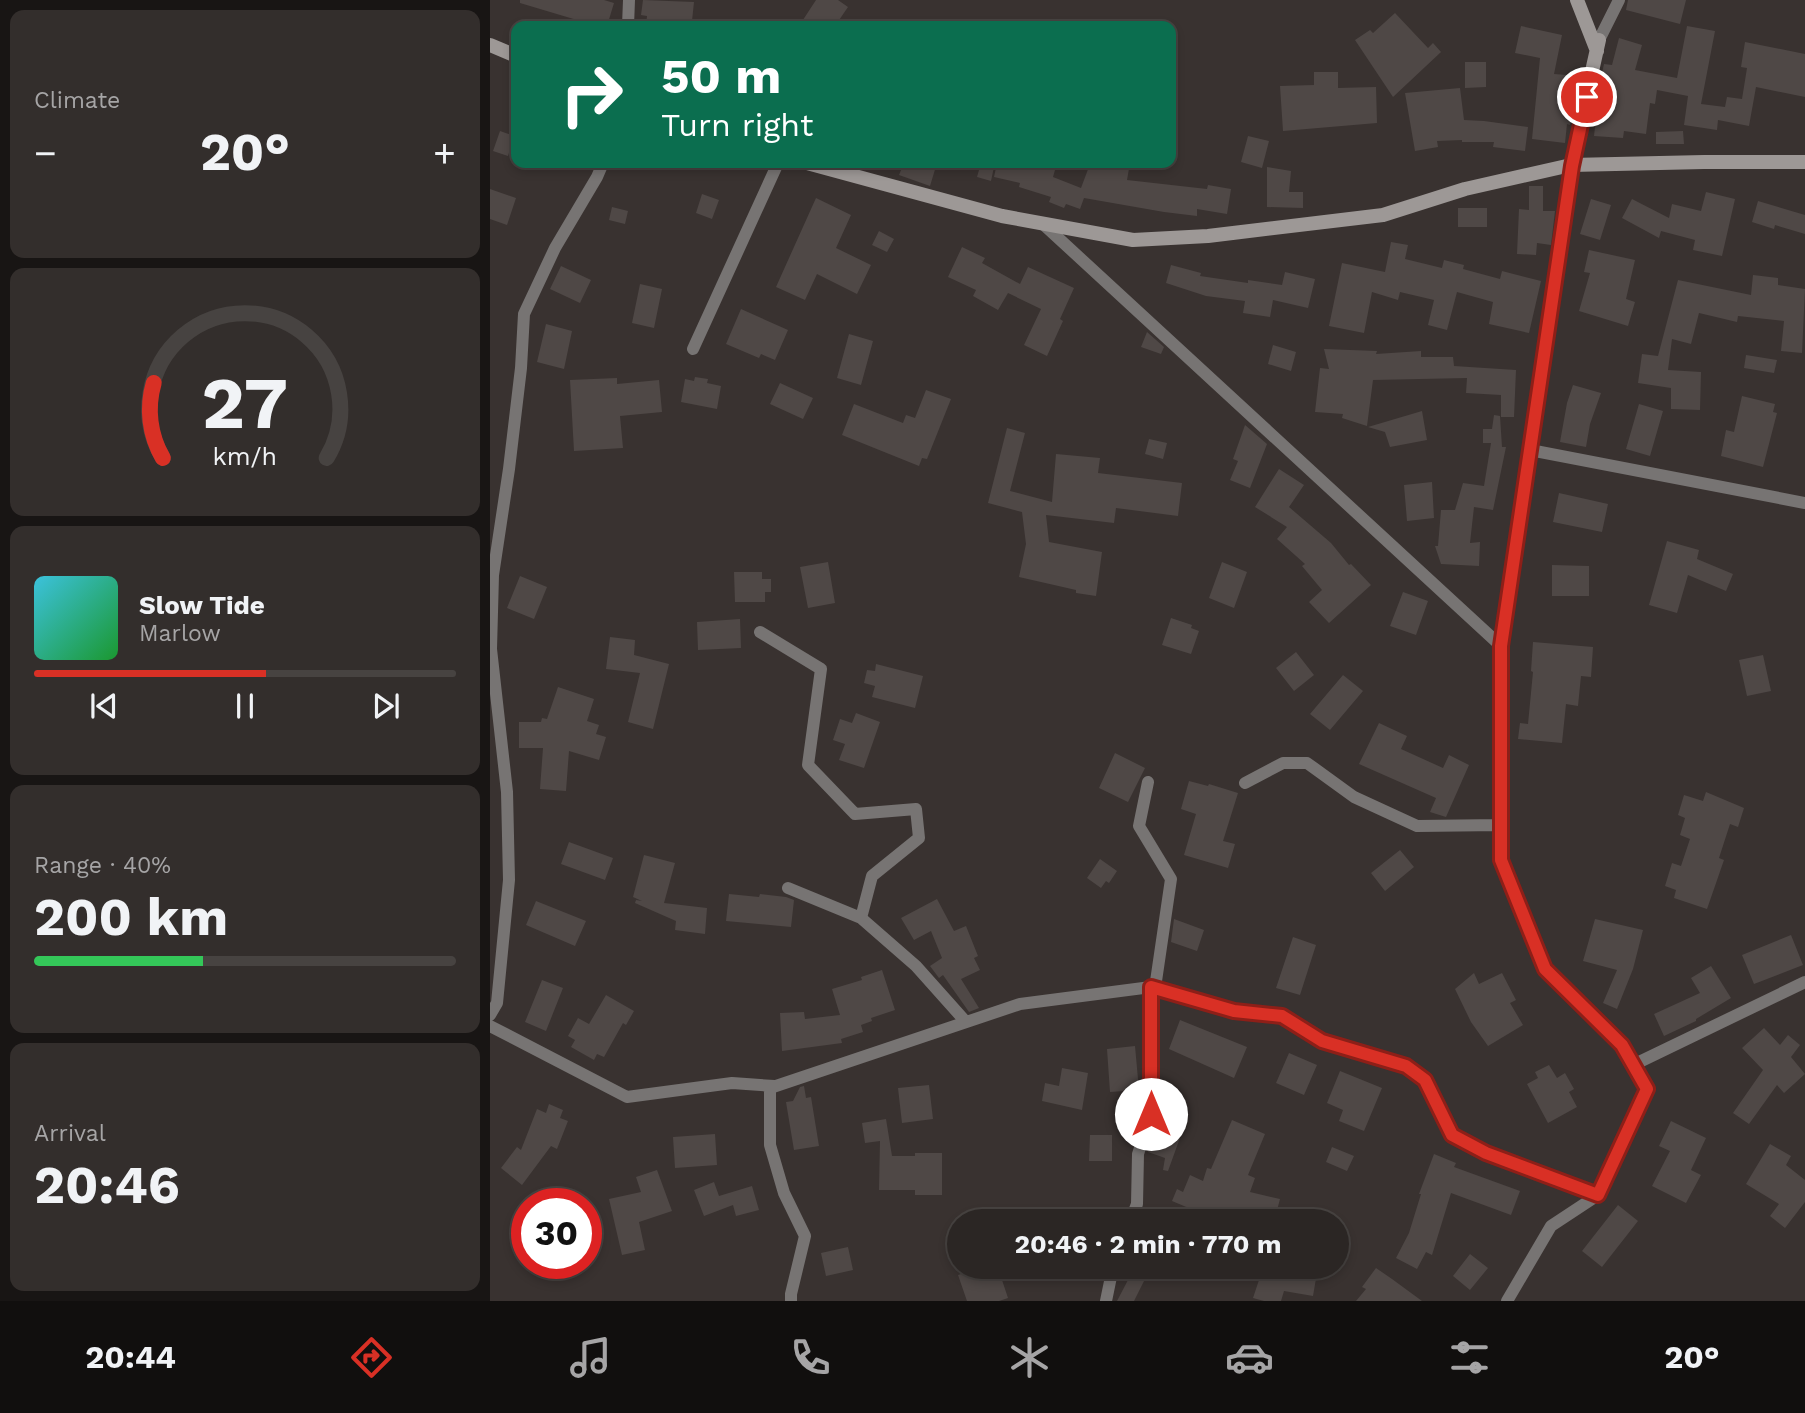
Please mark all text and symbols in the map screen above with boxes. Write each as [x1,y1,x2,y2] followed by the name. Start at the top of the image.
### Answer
[661,47,781,105] text: 50 m
[546,49,637,140] icon: right
[1557,67,1617,127] pin
[1568,78,1606,116] icon: arrive
[34,87,120,114] text: Climate
[661,106,813,144] text: Turn right
[200,122,290,183] text: 20°
[34,131,57,175] text: −
[433,131,456,175] text: +
[202,361,288,447] text: 27
[213,442,277,471] text: km/h
[139,590,265,620] text: Slow Tide
[139,620,221,647] text: Marlow
[85,687,123,725] icon: previous
[226,687,264,725] icon: pause
[367,687,405,725] icon: next
[34,852,171,879] text: Range · 40%
[34,887,228,948] text: 200 km
[1114,1077,1188,1151] position arrow
[34,1120,106,1147] text: Arrival
[34,1155,180,1216] text: 20:46
[511,1188,602,1279] speed limit sign: 30
[1015,1229,1281,1259] text: 20:46 · 2 min · 770 m
[347,1333,396,1382] icon: directions
[566,1333,615,1382] icon: music
[786,1333,835,1382] icon: phone
[1005,1333,1054,1382] icon: climate
[1225,1333,1274,1382] icon: car
[1445,1333,1494,1382] icon: filters
[85,1338,176,1376] text: 20:44
[1664,1338,1720,1376] text: 20°

